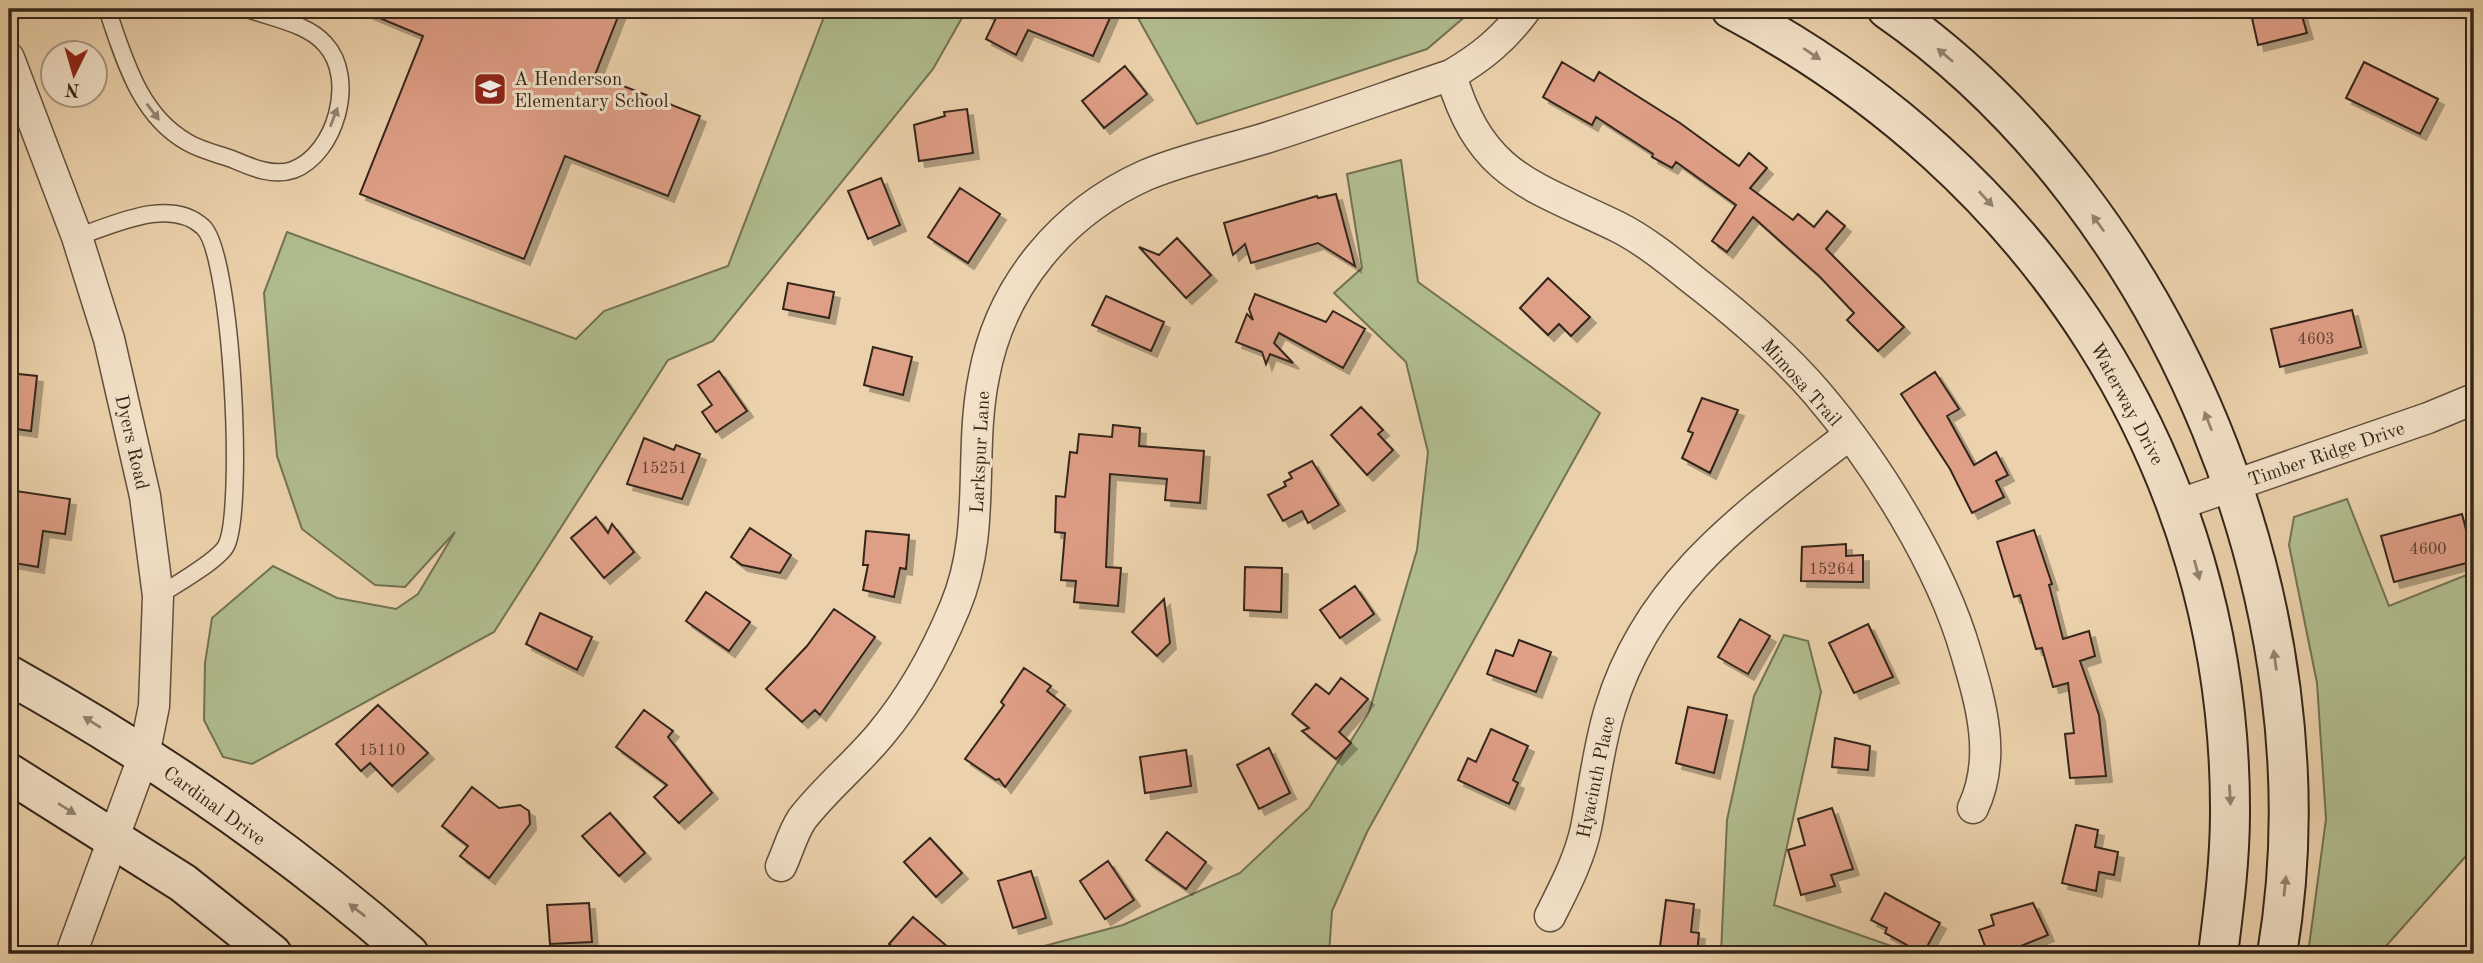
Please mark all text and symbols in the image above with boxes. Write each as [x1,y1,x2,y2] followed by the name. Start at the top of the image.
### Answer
[38,38,108,108] north arrow
[1802,47,1821,60] one-way arrow
[1937,48,1954,63] one-way arrow
[471,70,509,108] school or university icon: A Henderson Elementary School
[514,71,669,112] place label: A Henderson Elementary School
[64,78,81,99] text: N
[146,103,160,121] one-way arrow
[329,106,340,127] one-way arrow
[1978,190,1994,208] one-way arrow
[2091,214,2105,232] one-way arrow
[2297,332,2335,348] house number: 4603
[1756,337,1844,431] street label: Mimosa Trail
[2086,340,2166,468] street label: Waterway Drive
[969,391,994,514] street label: Larkspur Lane
[110,393,151,492] street label: Dyers Road
[2202,411,2213,432] one-way arrow
[2246,420,2407,491] street label: Timber Ridge Drive
[641,461,687,477] house number: 15251
[2409,542,2447,558] house number: 4600
[2193,560,2203,581] one-way arrow
[1809,562,1855,578] house number: 15264
[2269,649,2280,671] one-way arrow
[82,715,102,728] one-way arrow
[1575,715,1620,840] street label: Hyacinth Place
[359,743,405,759] house number: 15110
[159,764,268,850] street label: Cardinal Drive
[2224,784,2235,806] one-way arrow
[57,802,76,815] one-way arrow
[2279,875,2290,897] one-way arrow
[349,902,367,917] one-way arrow

